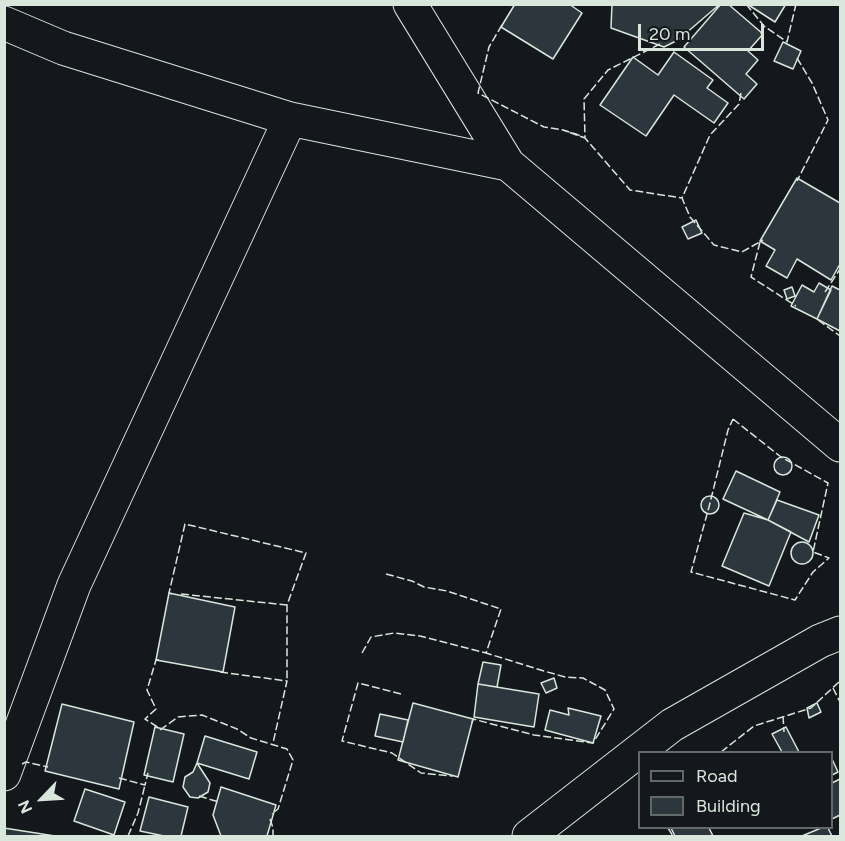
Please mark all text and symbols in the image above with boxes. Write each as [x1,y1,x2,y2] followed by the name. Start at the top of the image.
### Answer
[641,12,767,50] scale bar
[649,23,690,45] text: 20 m
[638,751,833,829] legend
[696,765,737,787] text: Road
[12,769,72,829] north arrow
[696,795,761,817] text: Building
[14,797,36,816] text: N

